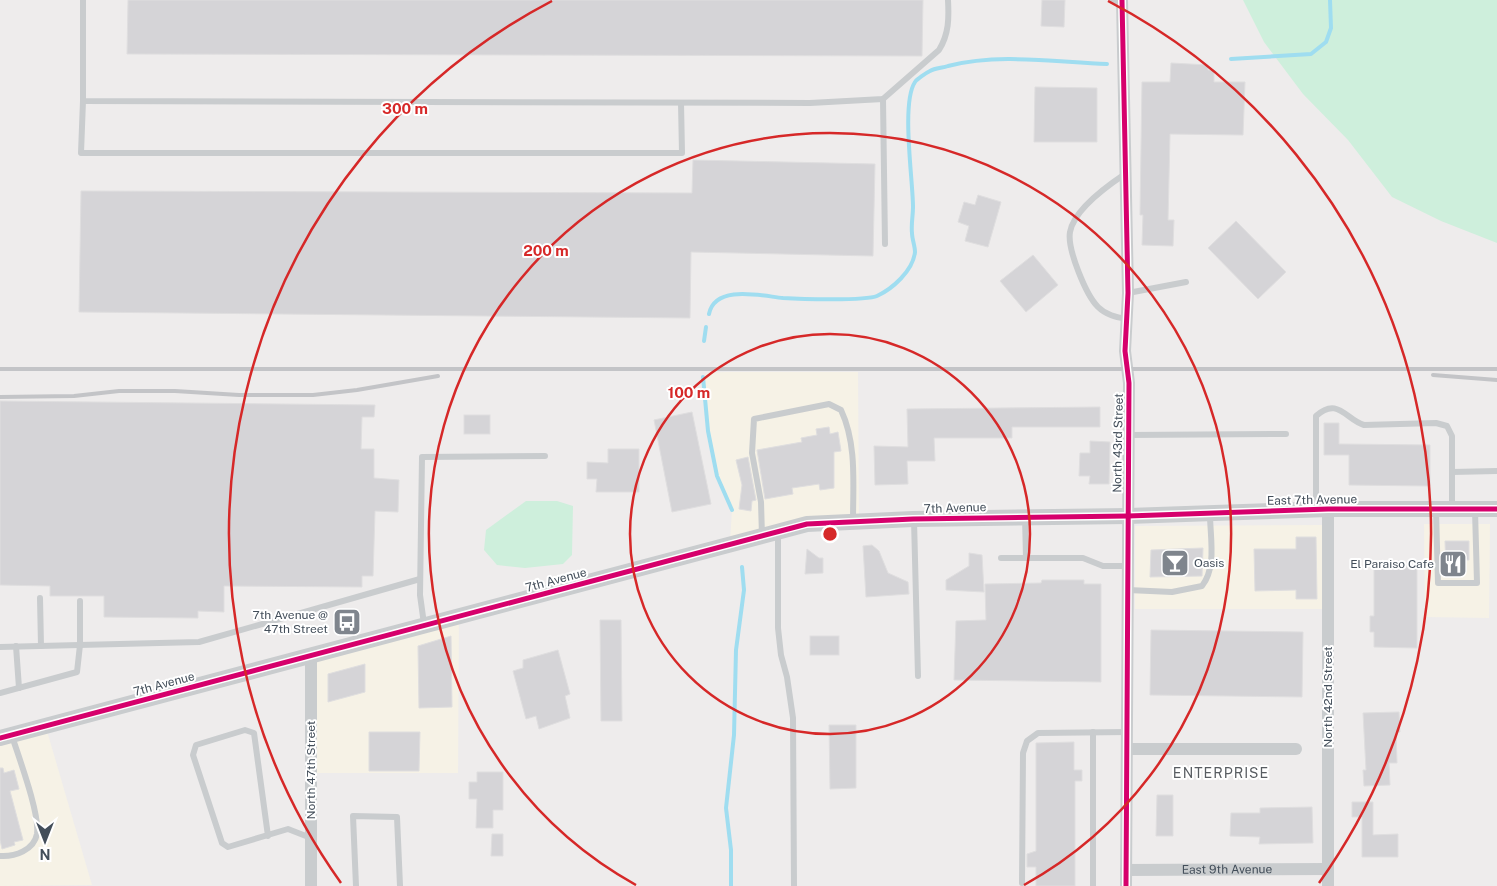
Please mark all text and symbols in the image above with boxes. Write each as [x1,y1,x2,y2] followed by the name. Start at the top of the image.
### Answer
[382,100,428,117] text: 300 m
[523,242,569,259] text: 200 m
[668,384,710,401] text: 100 m
[1110,393,1126,493] street label: North 43rd Street
[1267,492,1358,508] street label: East 7th Avenue
[923,500,987,516] street label: 7th Avenue
[821,525,839,543] centre of rings
[1160,548,1190,578] bar icon: Oasis
[1438,549,1468,579] restaurant icon: El Paraiso Cafe
[1194,556,1224,570] place label: Oasis
[1350,557,1434,571] place label: El Paraiso Cafe
[524,565,588,595] street label: 7th Avenue
[332,607,362,637] bus stop icon: 7th Avenue @ 47th Street
[252,608,328,636] place label: 7th Avenue @ 47th Street
[1321,646,1335,748] street label: North 42nd Street
[132,669,196,699] street label: 7th Avenue
[304,720,318,820] street label: North 47th Street
[1173,765,1269,781] district label: ENTERPRISE
[20,816,70,866] north arrow
[40,846,50,862] text: N
[1182,862,1273,877] street label: East 9th Avenue

